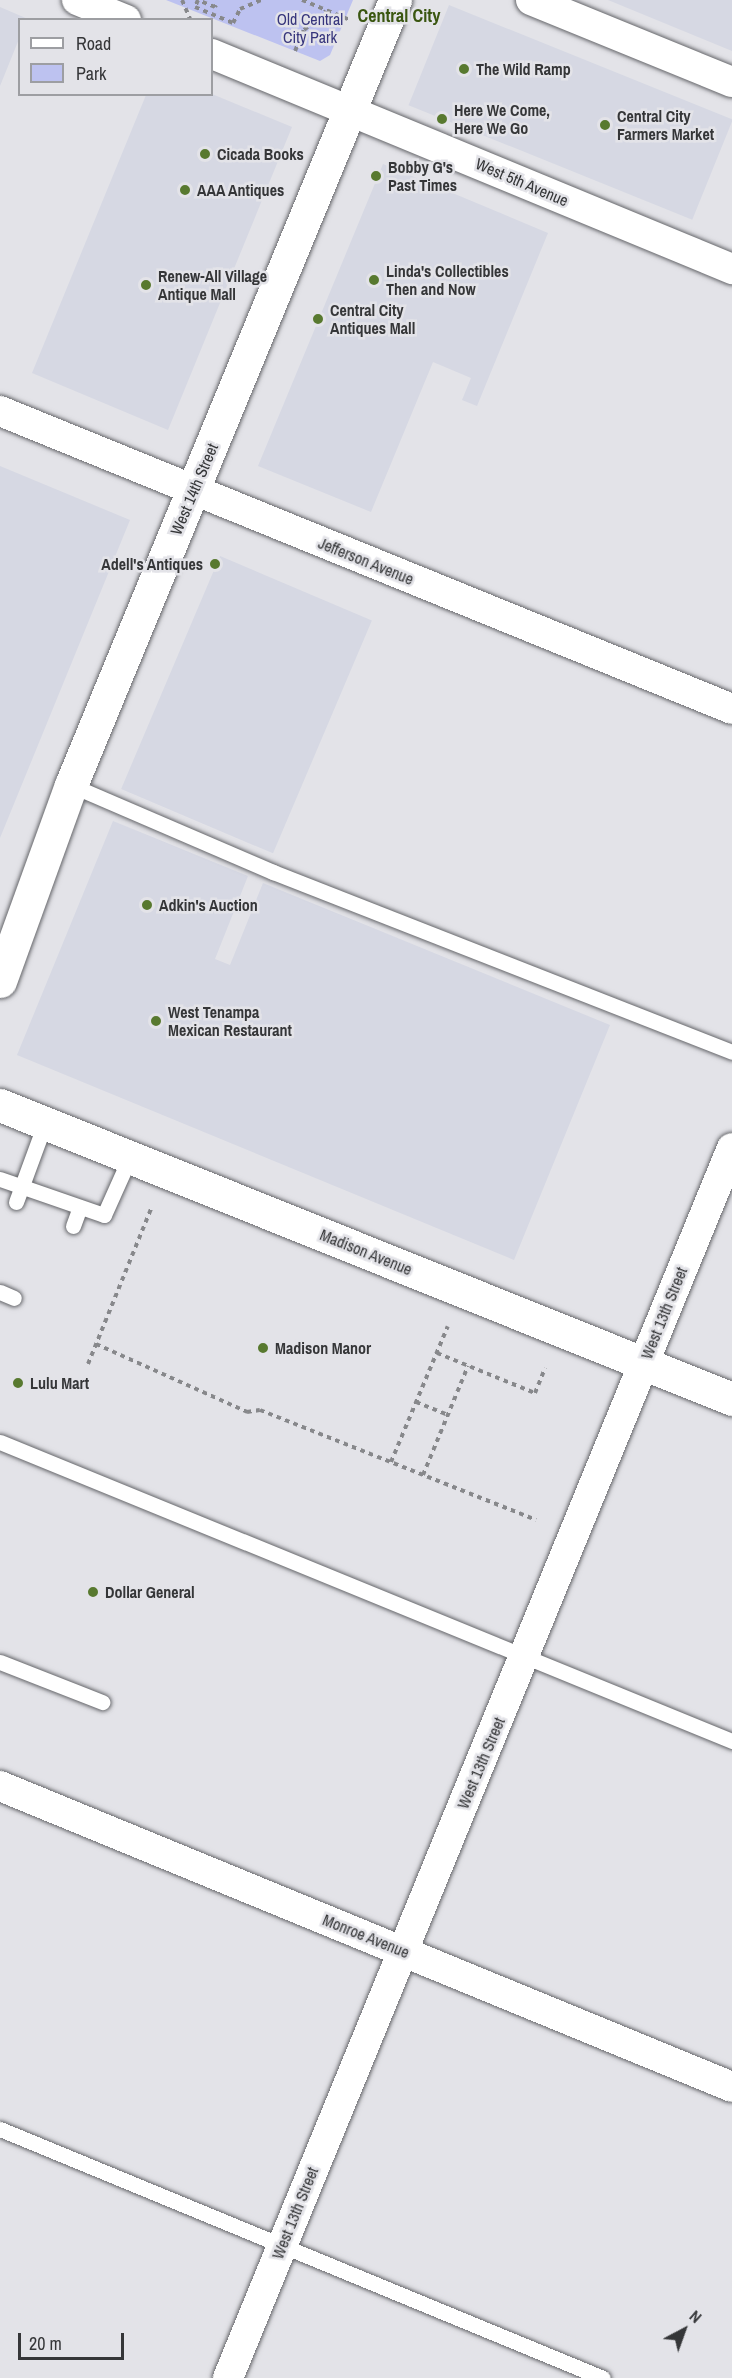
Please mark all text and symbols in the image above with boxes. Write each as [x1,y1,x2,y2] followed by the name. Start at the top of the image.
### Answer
[358,5,440,27] district label: Central City
[277,9,343,47] park label: Old Central City Park
[18,18,213,96] legend
[76,31,111,56] text: Road
[476,59,571,79] place label: The Wild Ramp
[76,61,106,86] text: Park
[457,62,471,76] marker: The Wild Ramp
[454,100,550,138] place label: Here We Come, Here We Go
[617,106,714,144] place label: Central City Farmers Market
[435,112,449,126] marker: Here We Come, Here We Go
[598,118,612,132] marker: Central City Farmers Market
[217,144,304,164] place label: Cicada Books
[198,147,212,161] marker: Cicada Books
[472,154,572,210] street label: West 5th Avenue
[388,157,457,195] place label: Bobby G's Past Times
[369,169,383,183] marker: Bobby G's Past Times
[197,180,285,200] place label: AAA Antiques
[178,183,192,197] marker: AAA Antiques
[386,261,509,299] place label: Linda's Collectibles Then and Now
[158,266,267,304] place label: Renew-All Village Antique Mall
[367,273,381,287] marker: Linda's Collectibles Then and Now
[139,278,153,292] marker: Renew-All Village Antique Mall
[330,300,415,338] place label: Central City Antiques Mall
[311,312,325,326] marker: Central City Antiques Mall
[166,440,222,538] street label: West 14th Street
[315,533,417,589] street label: Jefferson Avenue
[101,554,203,574] place label: Adell's Antiques
[208,557,222,571] marker: Adell's Antiques
[159,895,258,915] place label: Adkin's Auction
[140,898,154,912] marker: Adkin's Auction
[168,1002,292,1040] place label: West Tenampa Mexican Restaurant
[149,1014,163,1028] marker: West Tenampa Mexican Restaurant
[317,1225,415,1279] street label: Madison Avenue
[637,1264,691,1362] street label: West 13th Street
[275,1338,371,1358] place label: Madison Manor
[256,1341,270,1355] marker: Madison Manor
[30,1373,89,1393] place label: Lulu Mart
[11,1376,25,1390] marker: Lulu Mart
[105,1582,195,1602] place label: Dollar General
[86,1585,100,1599] marker: Dollar General
[453,1714,509,1812] street label: West 13th Street
[320,1910,412,1962] street label: Monroe Avenue
[268,2164,322,2262] street label: West 13th Street
[654,2300,714,2360] north arrow
[685,2305,707,2328] text: N
[21,2321,128,2359] scale bar
[29,2331,62,2356] text: 20 m

